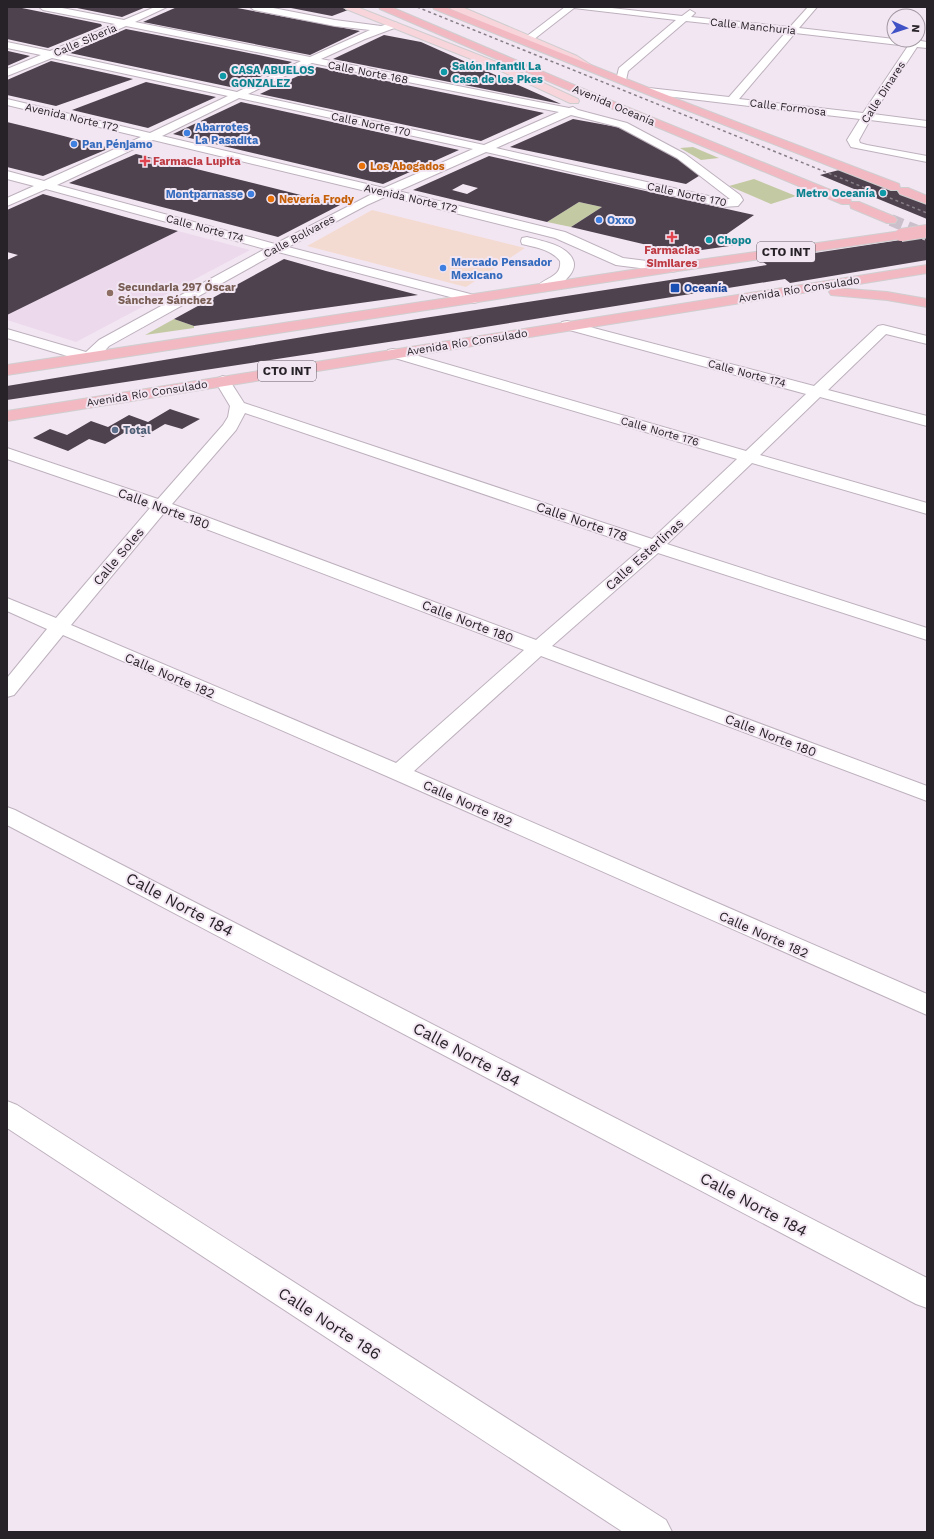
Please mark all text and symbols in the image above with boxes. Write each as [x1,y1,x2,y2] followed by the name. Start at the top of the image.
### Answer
[886,8,926,48] north arrow
[709,16,797,37] street label: Calle Manchuria
[52,21,119,60] street label: Calle Siberia
[909,24,922,33] text: N
[327,58,409,87] street label: Calle Norte 168
[859,59,908,126] street label: Calle Dinares
[452,60,543,86] place label: Salón Infantil La Casa de los Pkes
[231,64,314,90] place label: CASA ABUELOS GONZALEZ
[439,67,449,77] marker: Salón Infantil La Casa de los Pkes
[218,71,228,81] marker: CASA ABUELOS GONZALEZ
[571,82,657,129] street label: Avenida Oceanía
[749,96,827,119] street label: Calle Formosa
[24,100,120,135] street label: Avenida Norte 172
[330,110,412,139] street label: Calle Norte 170
[195,121,259,147] place label: Abarrotes La Pasadita
[182,128,192,138] marker: Abarrotes La Pasadita
[82,138,153,151] place label: Pan Pénjamo
[69,139,79,149] marker: Pan Pénjamo
[153,155,241,168] place label: Farmacia Lupita
[140,156,150,166] marker: Farmacia Lupita
[370,160,445,173] place label: Los Abogados
[357,161,367,171] marker: Los Abogados
[646,180,728,209] street label: Calle Norte 170
[363,181,459,216] street label: Avenida Norte 172
[796,187,876,200] place label: Metro Oceanía
[166,188,243,201] place label: Montparnasse
[878,188,888,198] marker: Metro Oceanía
[246,189,256,199] marker: Montparnasse
[279,193,355,206] place label: Nevería Frody
[266,194,276,204] marker: Nevería Frody
[164,212,246,245] street label: Calle Norte 174
[261,212,337,261] street label: Calle Bolívares
[607,214,635,227] place label: Oxxo
[594,215,604,225] marker: Oxxo
[667,232,677,242] marker: Farmacias Similares
[717,234,752,247] place label: Chopo
[704,235,714,245] marker: Chopo
[757,242,815,262] road number: CTO INT
[644,244,700,270] place label: Farmacias Similares
[451,256,552,282] place label: Mercado Pensador Mexicano
[438,263,448,273] marker: Mercado Pensador Mexicano
[738,273,861,305] street label: Avenida Río Consulado
[118,280,236,307] place label: Secundaria 297 Óscar Sánchez Sánchez
[669,282,681,294] marker: Oceanía
[684,282,728,295] place label: Oceanía
[105,288,115,298] marker: Secundaria 297 Óscar Sánchez Sánchez
[406,326,529,358] street label: Avenida Río Consulado
[706,357,788,390] street label: Calle Norte 174
[258,361,316,381] road number: CTO INT
[86,377,209,409] street label: Avenida Río Consulado
[619,414,701,449] street label: Calle Norte 176
[123,424,151,437] place label: Total
[110,425,120,435] marker: Total
[116,485,212,532] street label: Calle Norte 180
[534,499,629,544] street label: Calle Norte 178
[602,515,686,593] street label: Calle Esterlinas
[90,524,147,588] street label: Calle Soles
[420,597,516,646] street label: Calle Norte 180
[123,650,217,701] street label: Calle Norte 182
[723,711,819,760] street label: Calle Norte 180
[421,777,515,830] street label: Calle Norte 182
[123,868,237,941] street label: Calle Norte 184
[717,908,811,961] street label: Calle Norte 182
[410,1018,524,1091] street label: Calle Norte 184
[697,1168,811,1241] street label: Calle Norte 184
[275,1283,385,1364] street label: Calle Norte 186

